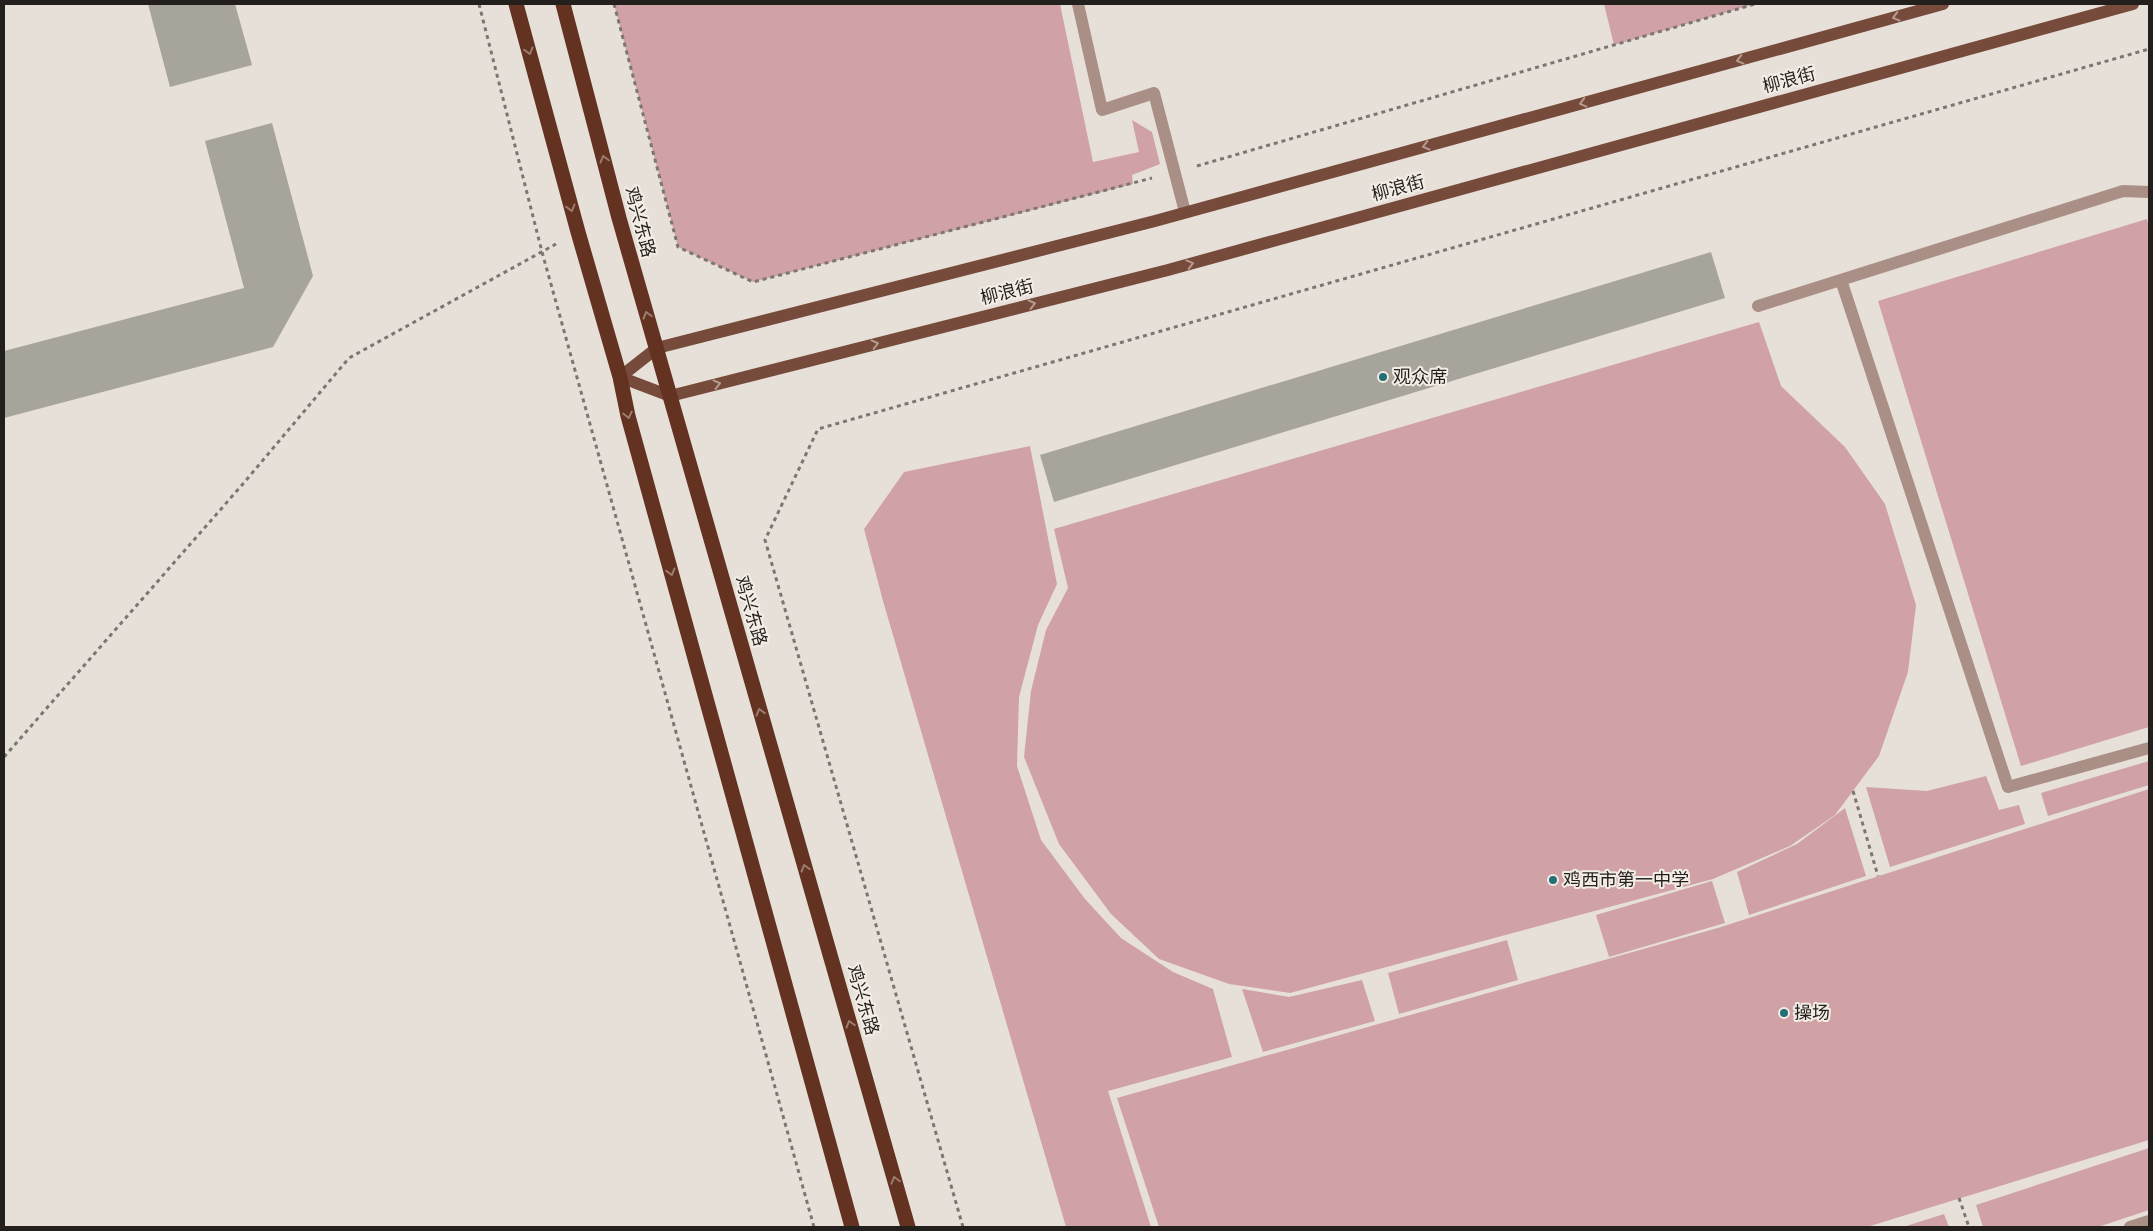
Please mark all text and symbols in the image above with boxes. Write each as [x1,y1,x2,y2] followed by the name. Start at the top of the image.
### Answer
[1893,11,1901,21] one-way arrow
[523,46,534,55] one-way arrow
[1735,54,1744,65] one-way arrow
[1760,61,1818,98] street label: 柳浪街
[1579,97,1588,108] one-way arrow
[1422,140,1431,151] one-way arrow
[599,154,610,163] one-way arrow
[1369,169,1427,206] street label: 柳浪街
[620,184,661,260] street label: 鸡兴东路
[566,203,576,211] one-way arrow
[1185,259,1193,269] one-way arrow
[978,274,1036,309] street label: 柳浪街
[1028,299,1037,310] one-way arrow
[642,311,653,320] one-way arrow
[870,339,879,350] one-way arrow
[1393,365,1447,388] place label: 观众席
[1377,371,1389,383] marker: 观众席
[713,379,722,390] one-way arrow
[622,410,633,419] one-way arrow
[666,567,676,575] one-way arrow
[731,573,772,649] street label: 鸡兴东路
[756,708,766,716] one-way arrow
[800,864,811,872] one-way arrow
[1563,868,1689,891] place label: 鸡西市第一中学
[1547,874,1559,886] marker: 鸡西市第一中学
[843,962,884,1038] street label: 鸡兴东路
[1794,1001,1830,1024] place label: 操场
[1778,1007,1790,1019] marker: 操场
[845,1021,855,1029] one-way arrow
[890,1177,900,1185] one-way arrow

